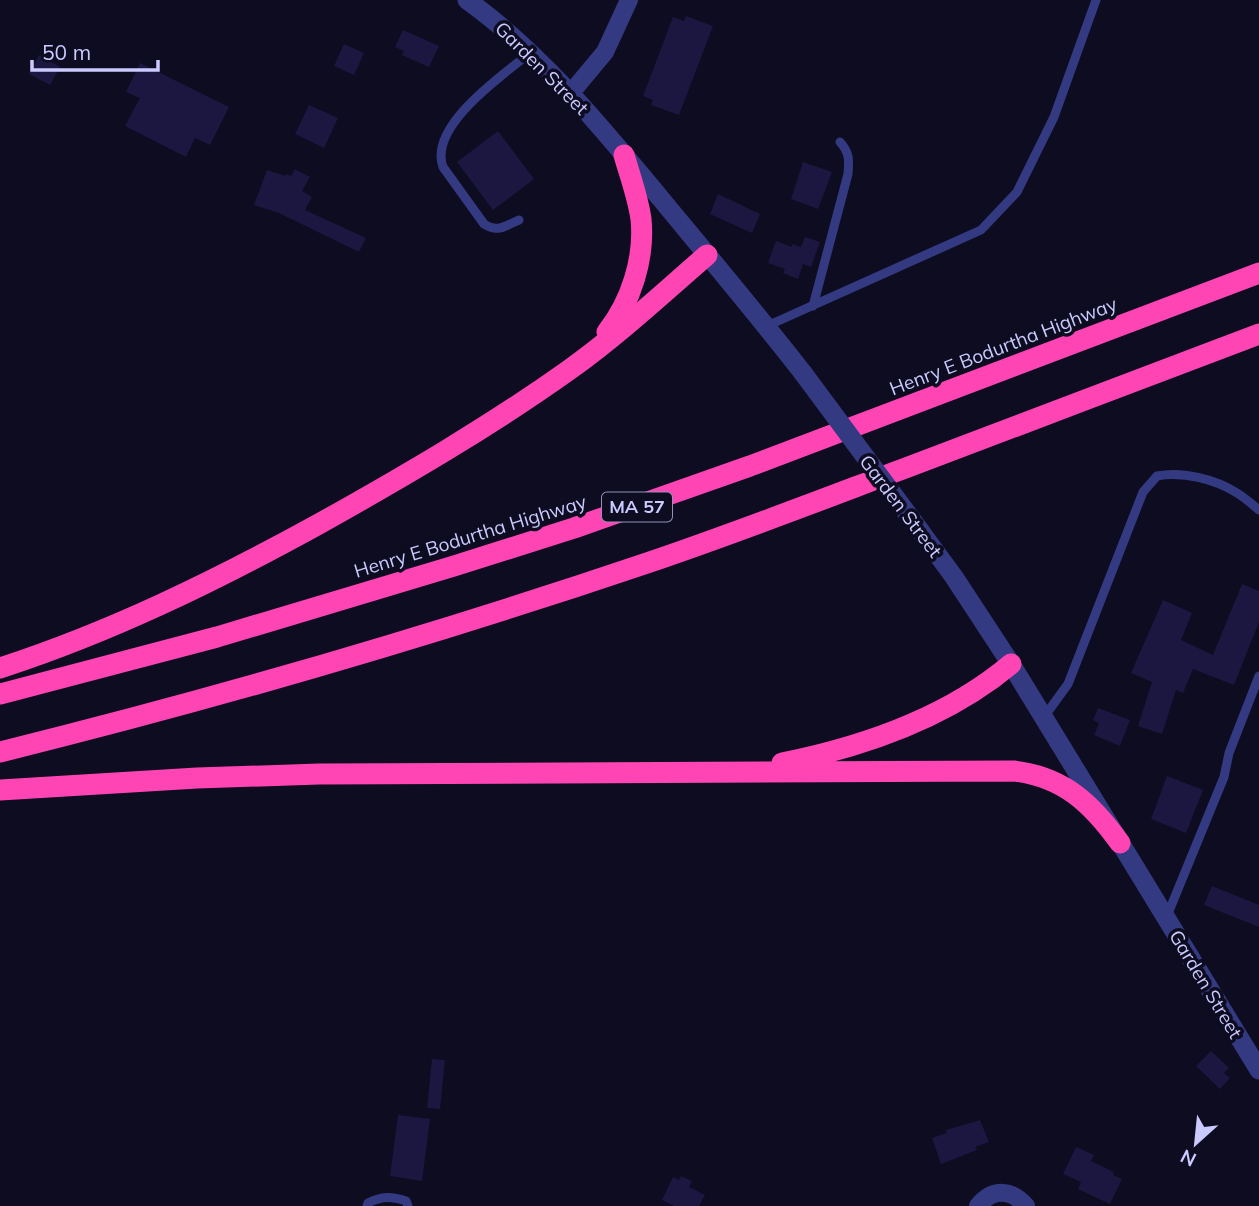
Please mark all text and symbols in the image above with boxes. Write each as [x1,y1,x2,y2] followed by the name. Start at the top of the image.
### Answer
[490,16,594,120] street label: Garden Street
[32,28,158,72] scale bar
[42,39,91,65] text: 50 m
[886,291,1120,401] street label: Henry E Bodurtha Highway
[855,450,948,562] street label: Garden Street
[351,489,589,583] street label: Henry E Bodurtha Highway
[602,492,672,522] road number: MA 57
[1164,925,1248,1043] street label: Garden Street
[1161,1108,1231,1178] north arrow
[1176,1144,1200,1172] text: N

